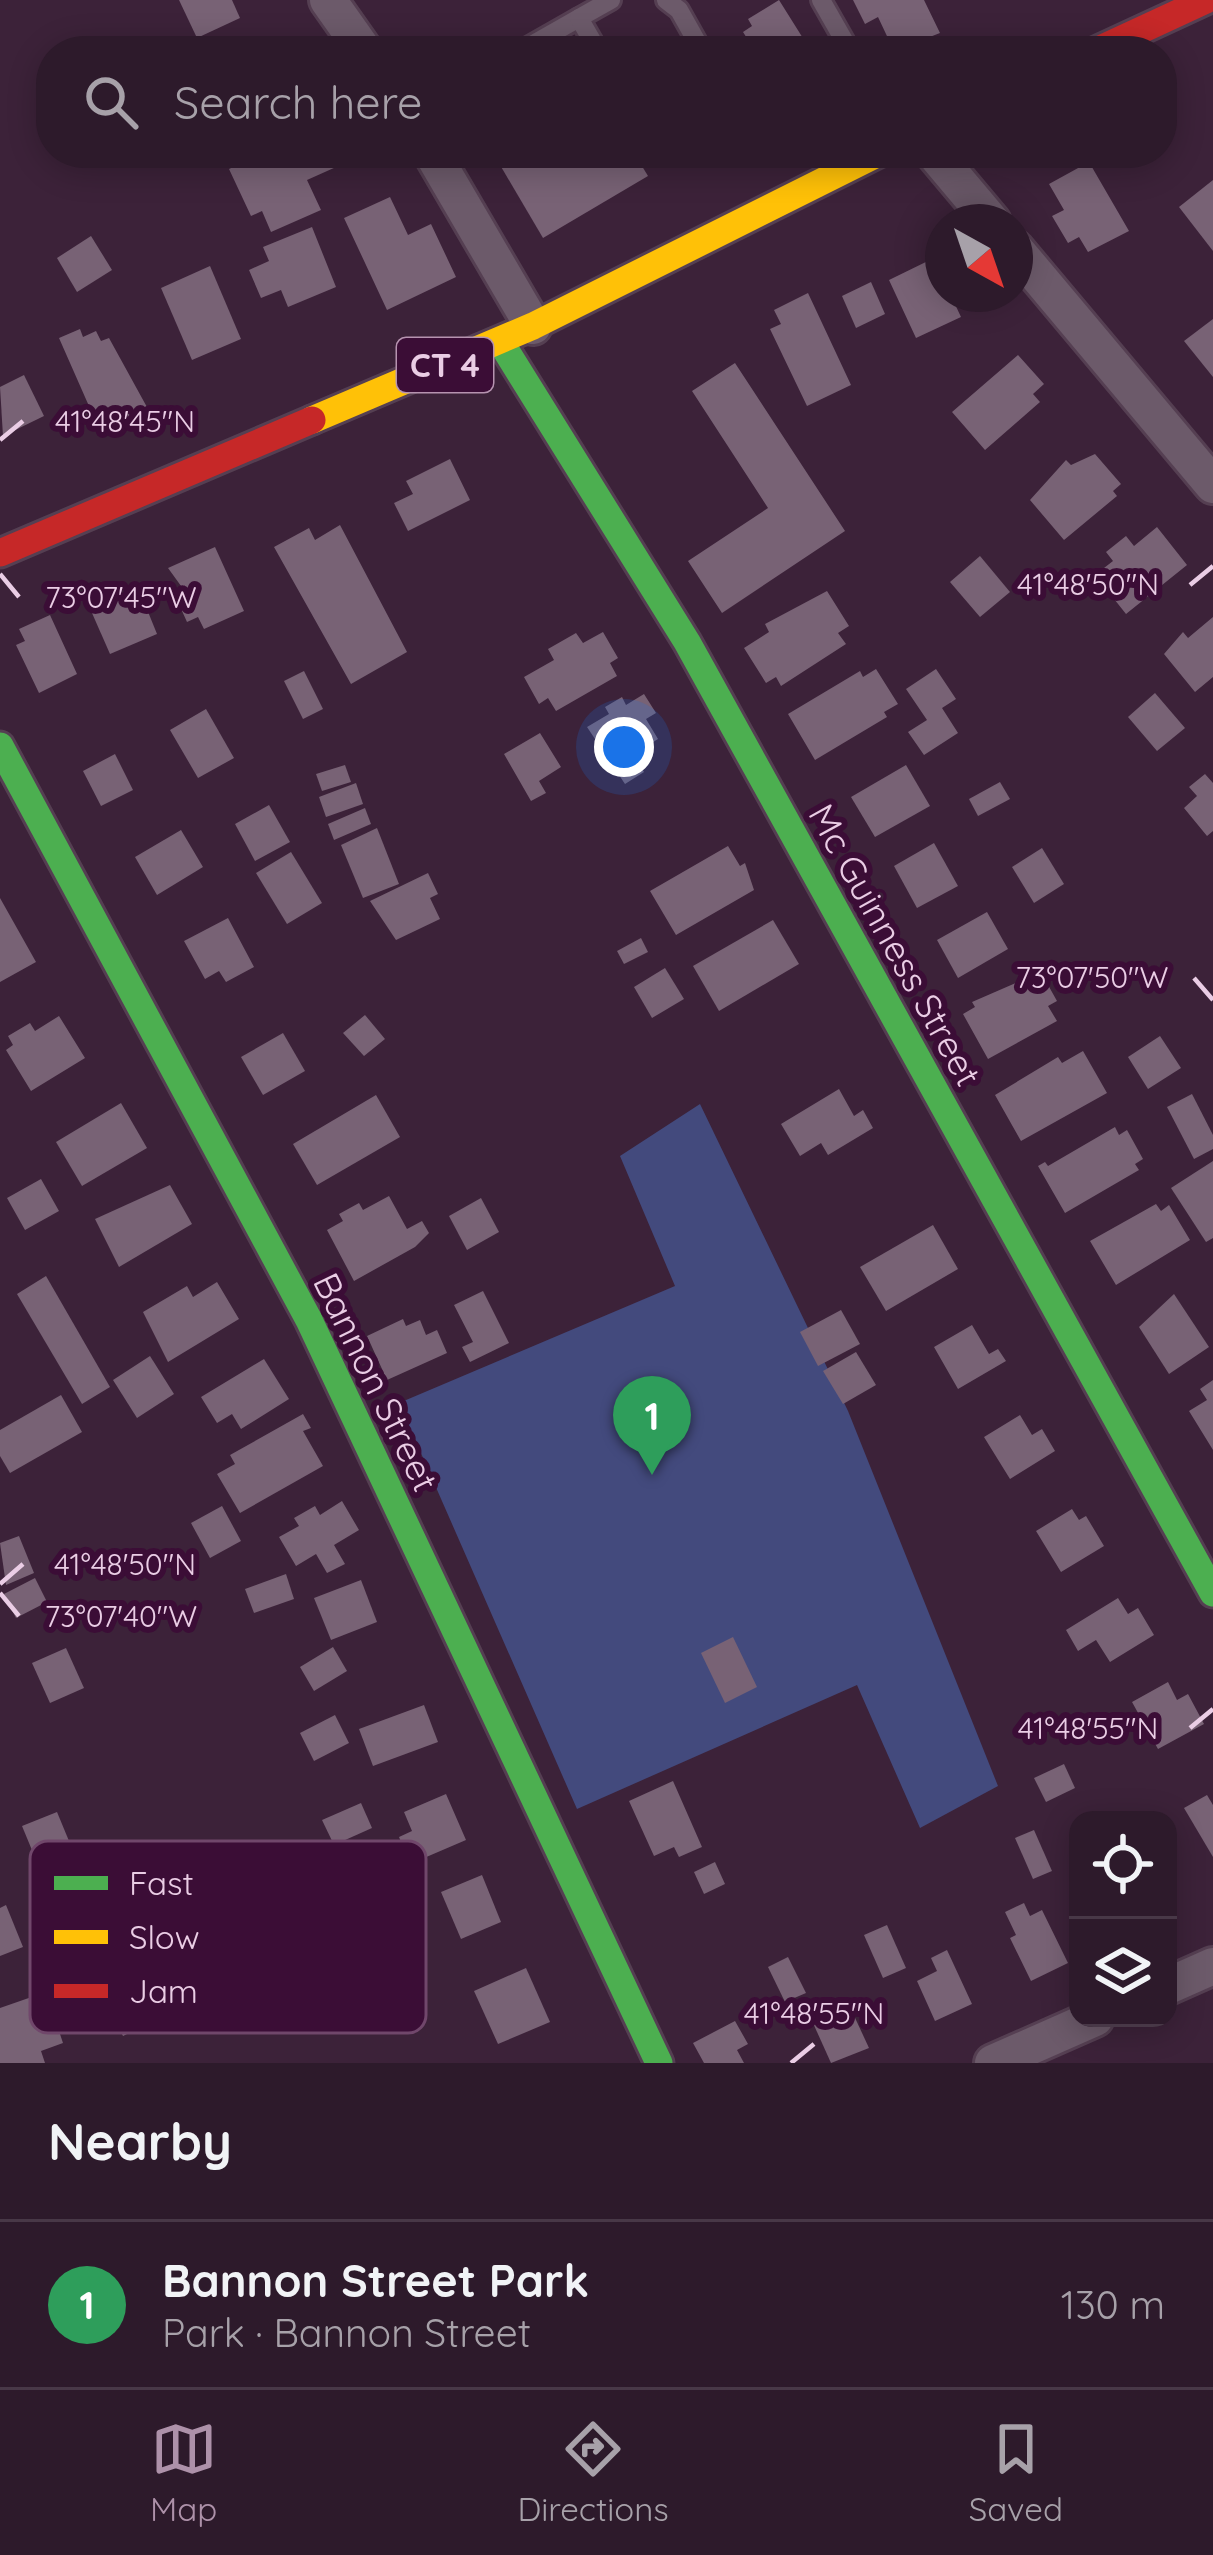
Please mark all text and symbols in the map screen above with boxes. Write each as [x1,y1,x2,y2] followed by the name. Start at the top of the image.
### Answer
[36,36,1177,168] search box
[78,69,144,135] icon: search
[174,74,422,130] text: Search here
[925,204,1033,312] north arrow
[397,338,493,392] road number: CT 4
[55,402,195,440] text: 41°48'45"N
[1017,565,1159,603] text: 41°48'50"N
[45,578,197,616] text: 73°07'45"W
[594,717,654,777] your location
[799,796,992,1094] street label: Mc Guinness Street
[1015,958,1169,996] text: 73°07'50"W
[304,1265,449,1498] street label: Bannon Street
[613,1376,691,1475] pin: 1
[54,1545,196,1583] text: 41°48'50"N
[45,1597,197,1635] text: 73°07'40"W
[1018,1709,1158,1747] text: 41°48'55"N
[1069,1811,1177,2027] map controls
[1069,1811,1177,1919] button: locate
[30,1841,426,2033] legend
[129,1862,194,1903] text: Fast
[129,1916,200,1957] text: Slow
[1069,1919,1177,2027] button: layers
[129,1970,198,2011] text: Jam
[744,1994,884,2032] text: 41°48'55"N
[48,2109,232,2173] text: Nearby
[162,2252,589,2308] text: Bannon Street Park
[79,2280,95,2329] text: 1
[1061,2280,1165,2329] text: 130 m
[162,2308,531,2357] text: Park · Bannon Street
[150,2416,217,2529] tab: Map
[517,2416,669,2529] tab: Directions
[969,2416,1063,2529] tab: Saved

